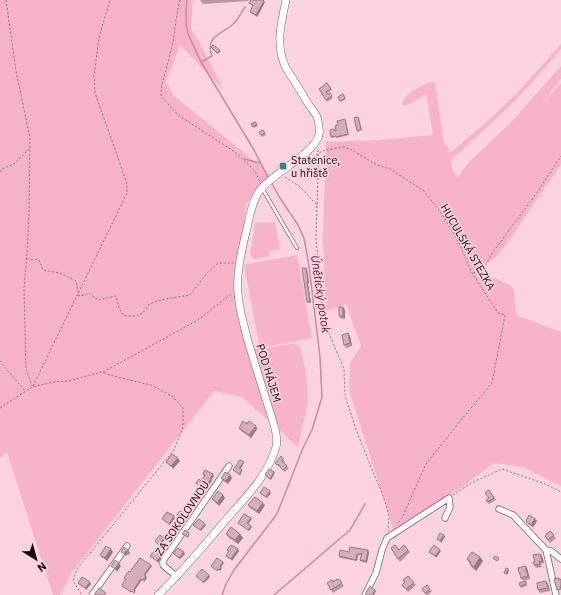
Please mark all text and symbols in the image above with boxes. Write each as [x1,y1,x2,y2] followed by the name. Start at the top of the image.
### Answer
[291,153,340,180] place label: Statenice, u hřiště
[278,161,288,171] marker: Statenice, u hřiště
[438,201,498,293] street label: HUCULSKÁ STEZKA
[308,254,334,335] water label: Únětický potok
[253,342,285,404] street label: POD HÁJEM
[152,478,212,558] street label: ZA SOKOLOVNOU
[16,539,56,579] north arrow
[35,559,49,575] text: N

